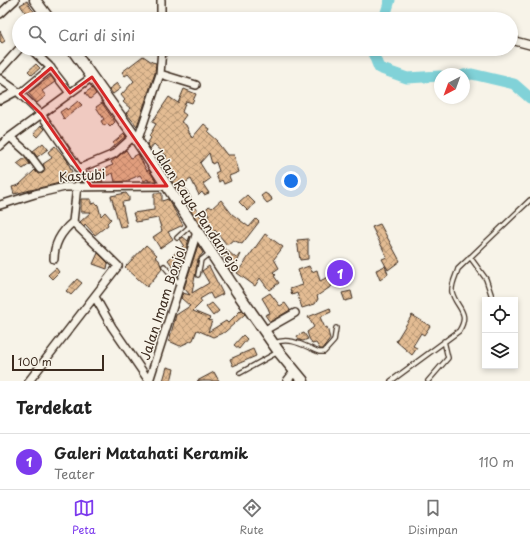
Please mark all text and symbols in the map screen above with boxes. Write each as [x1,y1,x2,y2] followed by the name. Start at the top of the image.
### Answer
[12,12,518,56] search box
[26,23,48,45] icon: search
[58,23,135,46] text: Cari di sini
[434,68,470,104] north arrow
[148,143,246,275] street label: Jalan Raya Pandanrejo
[58,164,106,186] street label: Kastubi
[281,171,301,191] your location
[135,244,189,362] street label: Jalan Imam Bonjol
[327,258,353,288] pin: 1
[482,297,518,369] map controls
[482,297,518,333] button: locate
[482,333,518,369] button: layers
[12,353,104,372] scale bar
[18,353,52,370] text: 100 m
[16,394,92,420] text: Terdekat
[54,441,248,464] text: Galeri Matahati Keramik
[26,452,32,471] text: 1
[479,452,514,471] text: 110 m
[54,464,95,483] text: Teater
[72,497,96,538] tab: Peta
[240,497,264,538] tab: Rute
[408,497,458,538] tab: Disimpan

